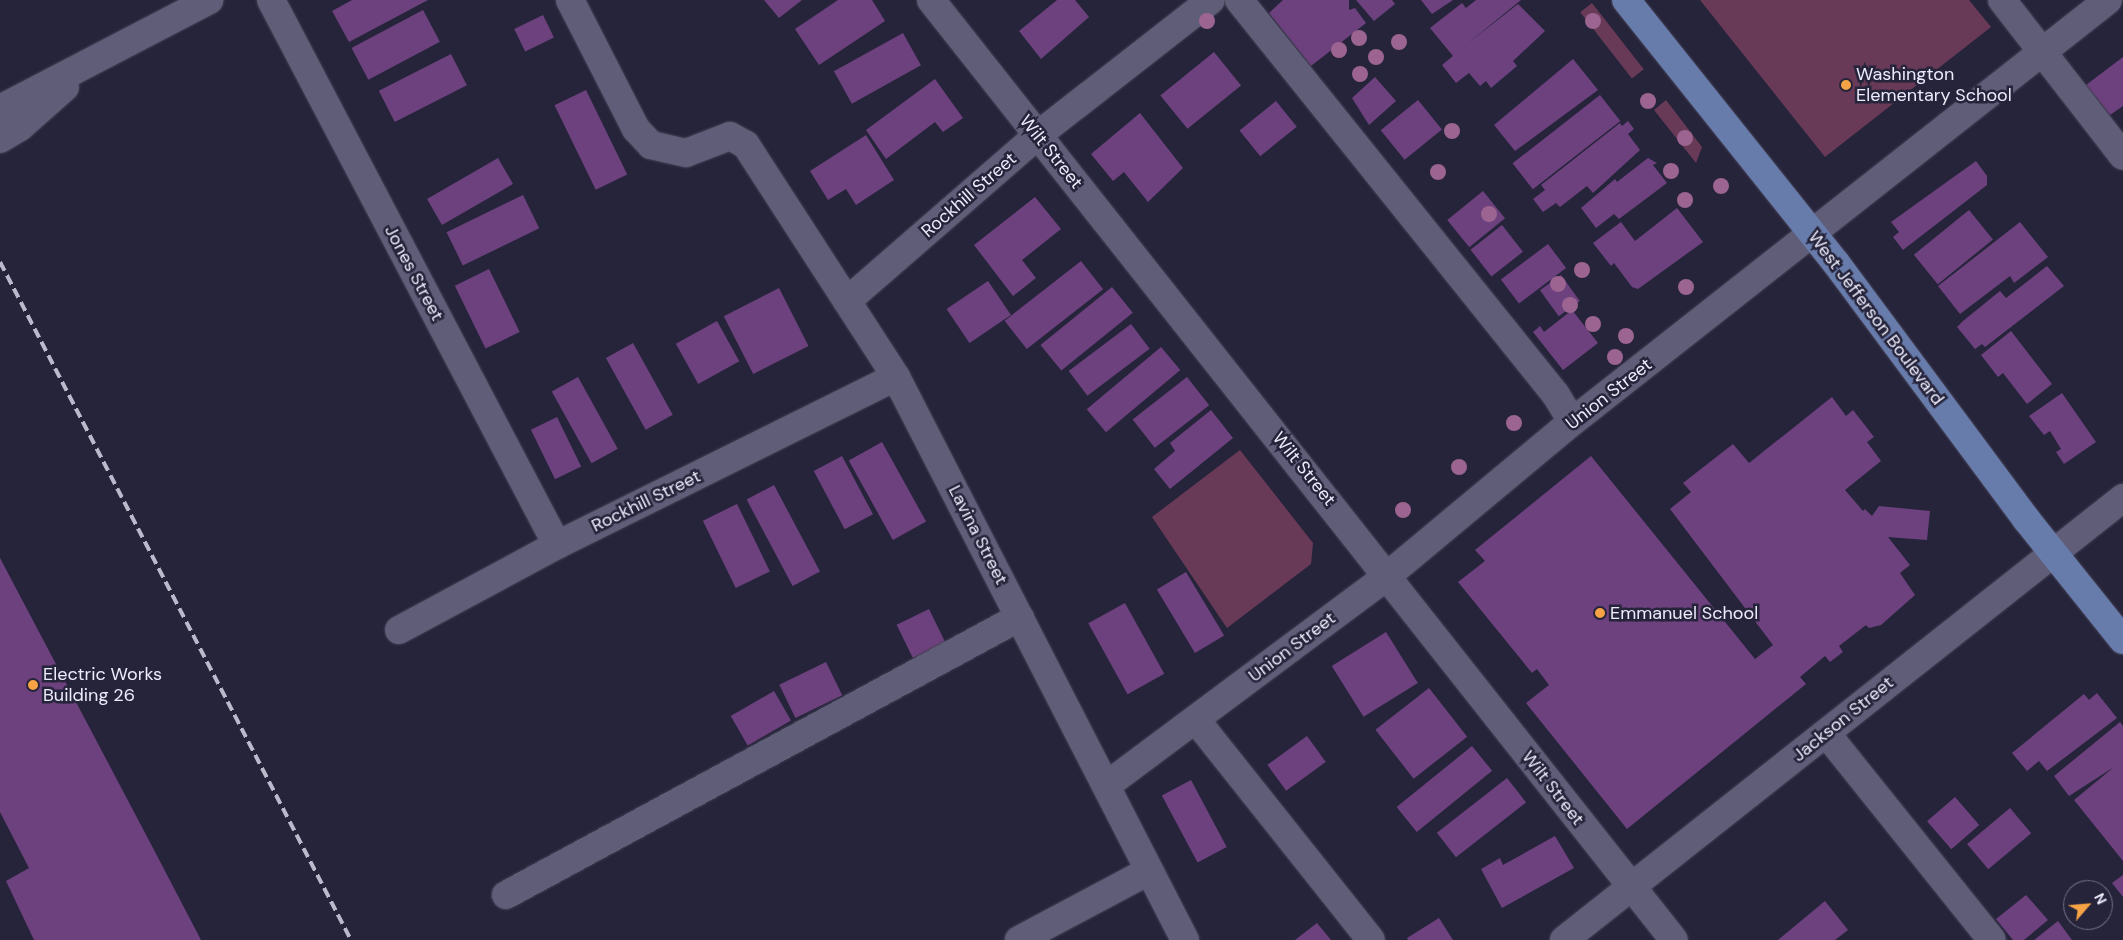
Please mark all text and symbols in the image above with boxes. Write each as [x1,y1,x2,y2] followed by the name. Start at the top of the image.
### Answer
[1856,64,2012,106] place label: Washington Elementary School
[1840,79,1852,91] marker: Washington Elementary School
[1015,111,1087,193] street label: Wilt Street
[917,148,1021,242] street label: Rockhill Street
[380,222,448,324] street label: Jones Street
[1804,227,1948,409] street label: West Jefferson Boulevard
[1562,354,1656,434] street label: Union Street
[1268,428,1340,510] street label: Wilt Street
[588,465,704,537] street label: Rockhill Street
[944,482,1012,588] street label: Lavina Street
[1610,602,1758,624] place label: Emmanuel School
[1244,607,1340,687] street label: Union Street
[1594,607,1606,619] marker: Emmanuel School
[43,664,162,706] place label: Electric Works Building 26
[1788,672,1898,766] street label: Jackson Street
[27,679,39,691] marker: Electric Works Building 26
[1517,746,1589,830] street label: Wilt Street
[2063,880,2113,930] north arrow
[2090,890,2111,907] text: N

